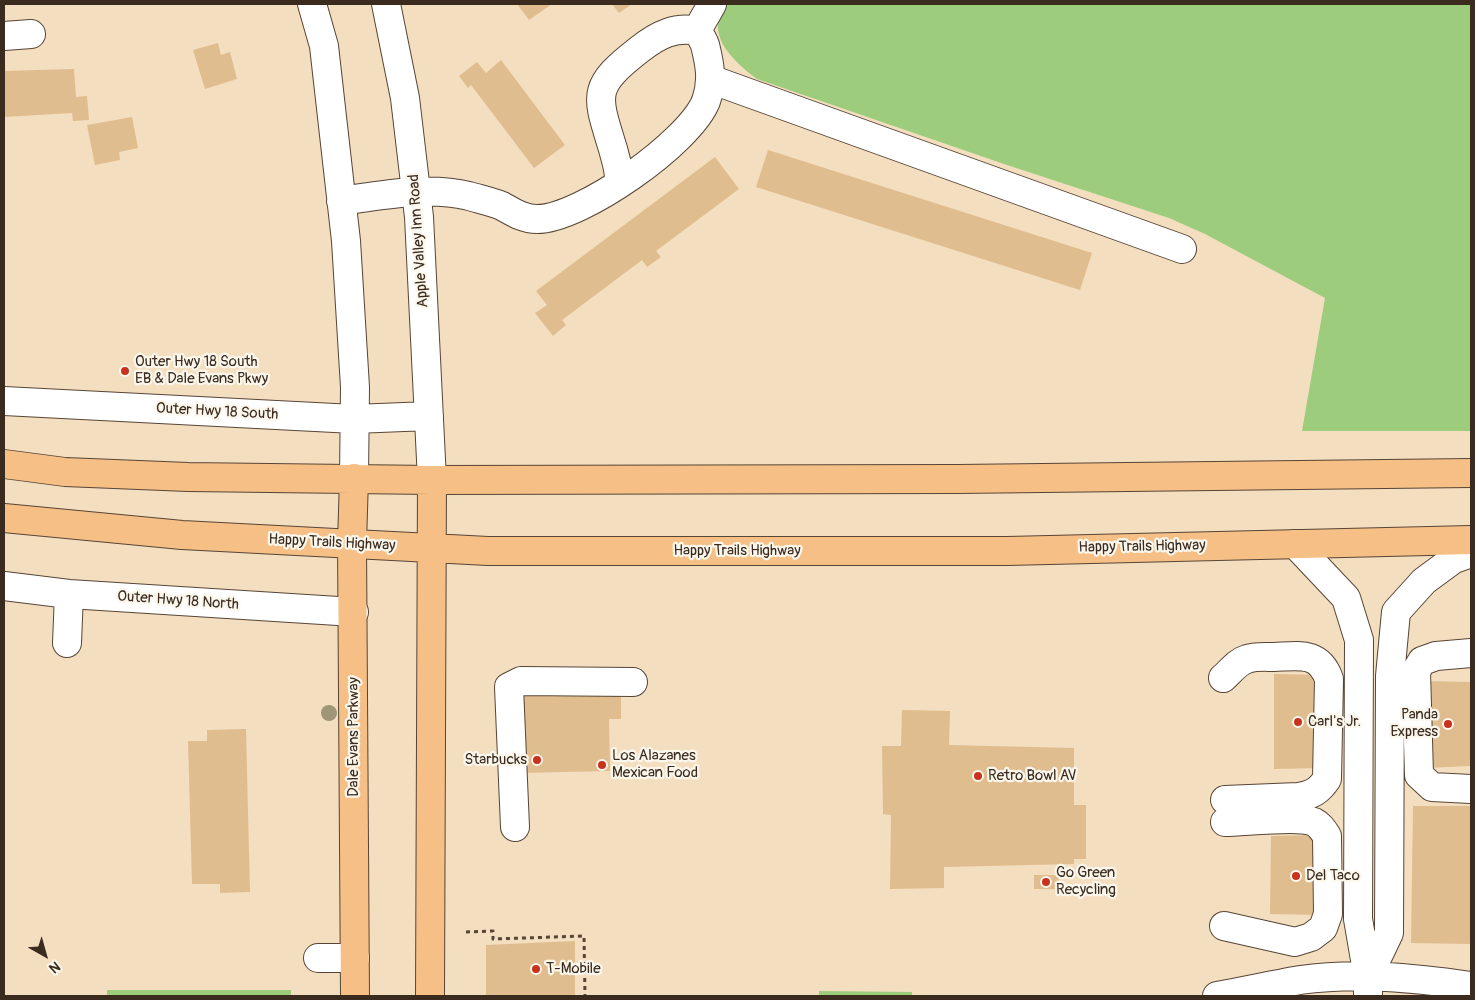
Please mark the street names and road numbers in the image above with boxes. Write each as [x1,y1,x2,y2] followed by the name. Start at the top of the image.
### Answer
[405,174,433,308] street label: Apple Valley Inn Road
[155,400,279,424] street label: Outer Hwy 18 South
[268,531,396,555] street label: Happy Trails Highway
[1078,537,1206,557] street label: Happy Trails Highway
[673,542,801,560] street label: Happy Trails Highway
[117,588,239,614] street label: Outer Hwy 18 North
[345,677,363,797] street label: Dale Evans Parkway

